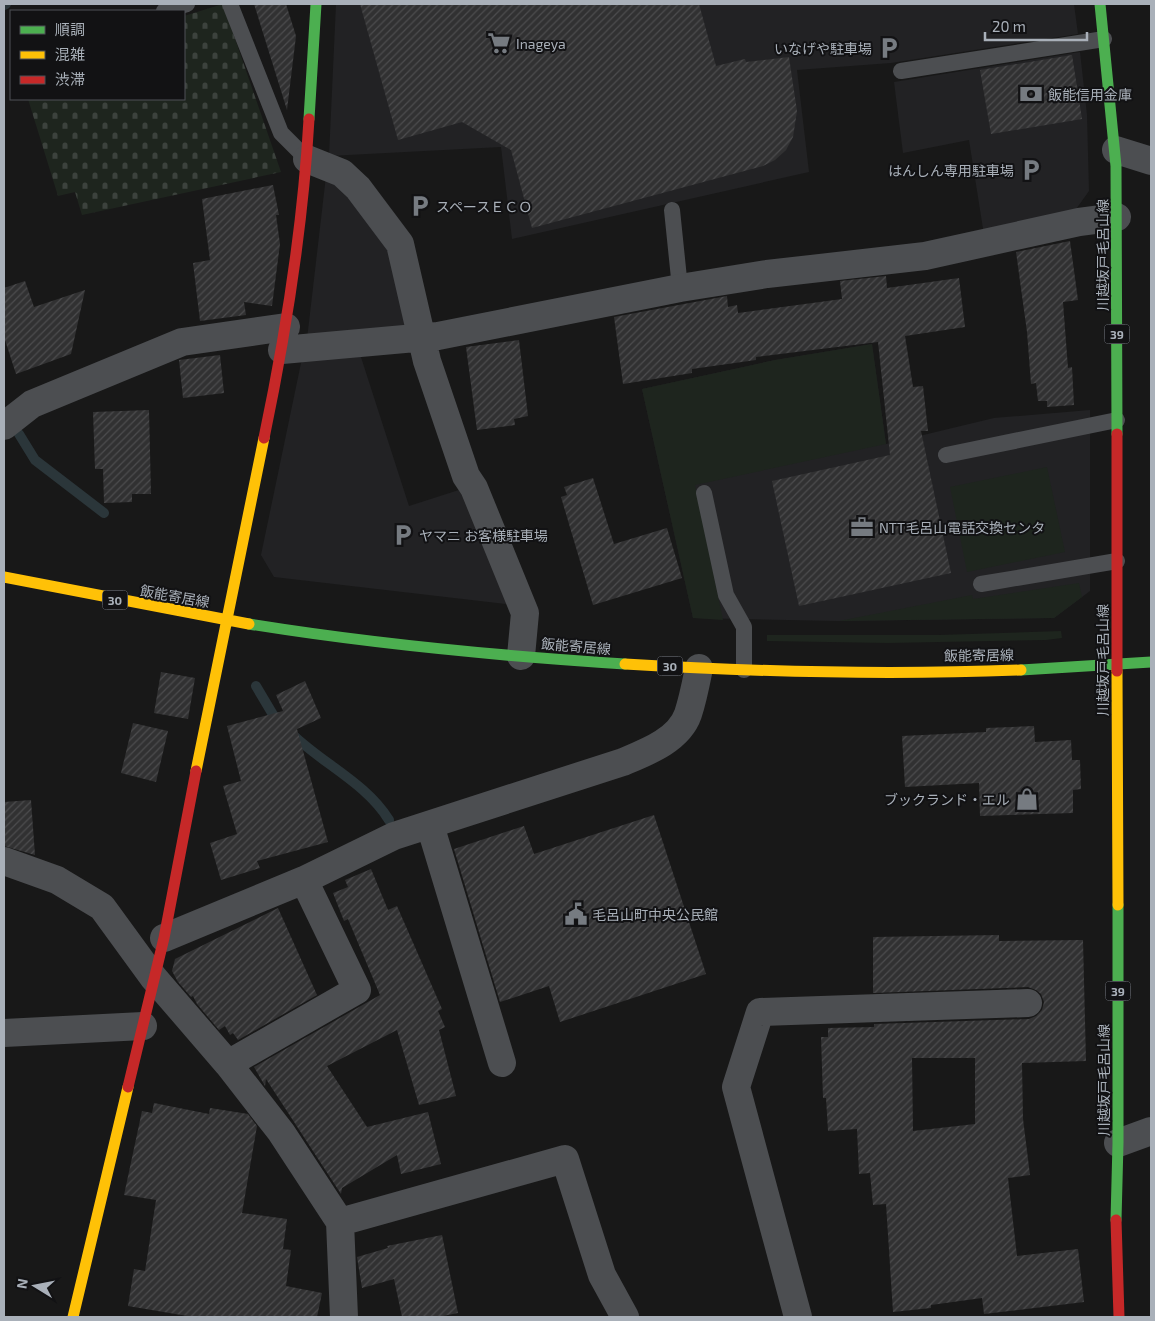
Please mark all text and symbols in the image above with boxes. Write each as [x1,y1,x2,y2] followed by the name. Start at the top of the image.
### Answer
[10,10,185,100] legend
[985,10,1088,42] scale bar
[992,17,1026,35] text: 20 m
[55,20,85,38] text: 順調
[486,30,512,56] supermarket icon: Inageya
[516,35,566,52] place label: Inageya
[876,35,902,61] parking icon: いなげや駐車場
[774,40,872,57] place label: いなげや駐車場
[55,45,85,63] text: 混雑
[55,70,85,88] text: 渋滞
[1018,81,1044,107] bank icon: 飯能信用金庫
[1048,86,1132,103] place label: 飯能信用金庫
[1018,157,1044,183] parking icon: はんしん専用駐車場
[888,162,1014,179] place label: はんしん専用駐車場
[407,193,433,219] parking icon: スペースＥＣＯ
[436,198,532,215] place label: スペースＥＣＯ
[1094,199,1111,311] street label: 川越坂戸毛呂山線
[1104,324,1130,344] road number: 39
[849,514,875,540] office icon: NTT毛呂山電話交換センタ
[879,519,1045,536] place label: NTT毛呂山電話交換センタ
[390,522,416,548] parking icon: ヤマニ お客様駐車場
[419,527,548,544] place label: ヤマニ お客様駐車場
[139,582,211,610] street label: 飯能寄居線
[102,590,128,610] road number: 30
[1094,604,1111,716] street label: 川越坂戸毛呂山線
[540,634,612,658] street label: 飯能寄居線
[944,646,1014,664] street label: 飯能寄居線
[658,656,682,676] road number: 30
[1014,786,1040,812] shop icon: ブックランド・エル
[884,791,1010,808] place label: ブックランド・エル
[563,901,589,927] public building icon: 毛呂山町中央公民館
[592,906,718,923] place label: 毛呂山町中央公民館
[1106,981,1130,1000] road number: 39
[1095,1024,1112,1136] street label: 川越坂戸毛呂山線
[10,1261,60,1311] north arrow
[12,1277,31,1290] text: N

